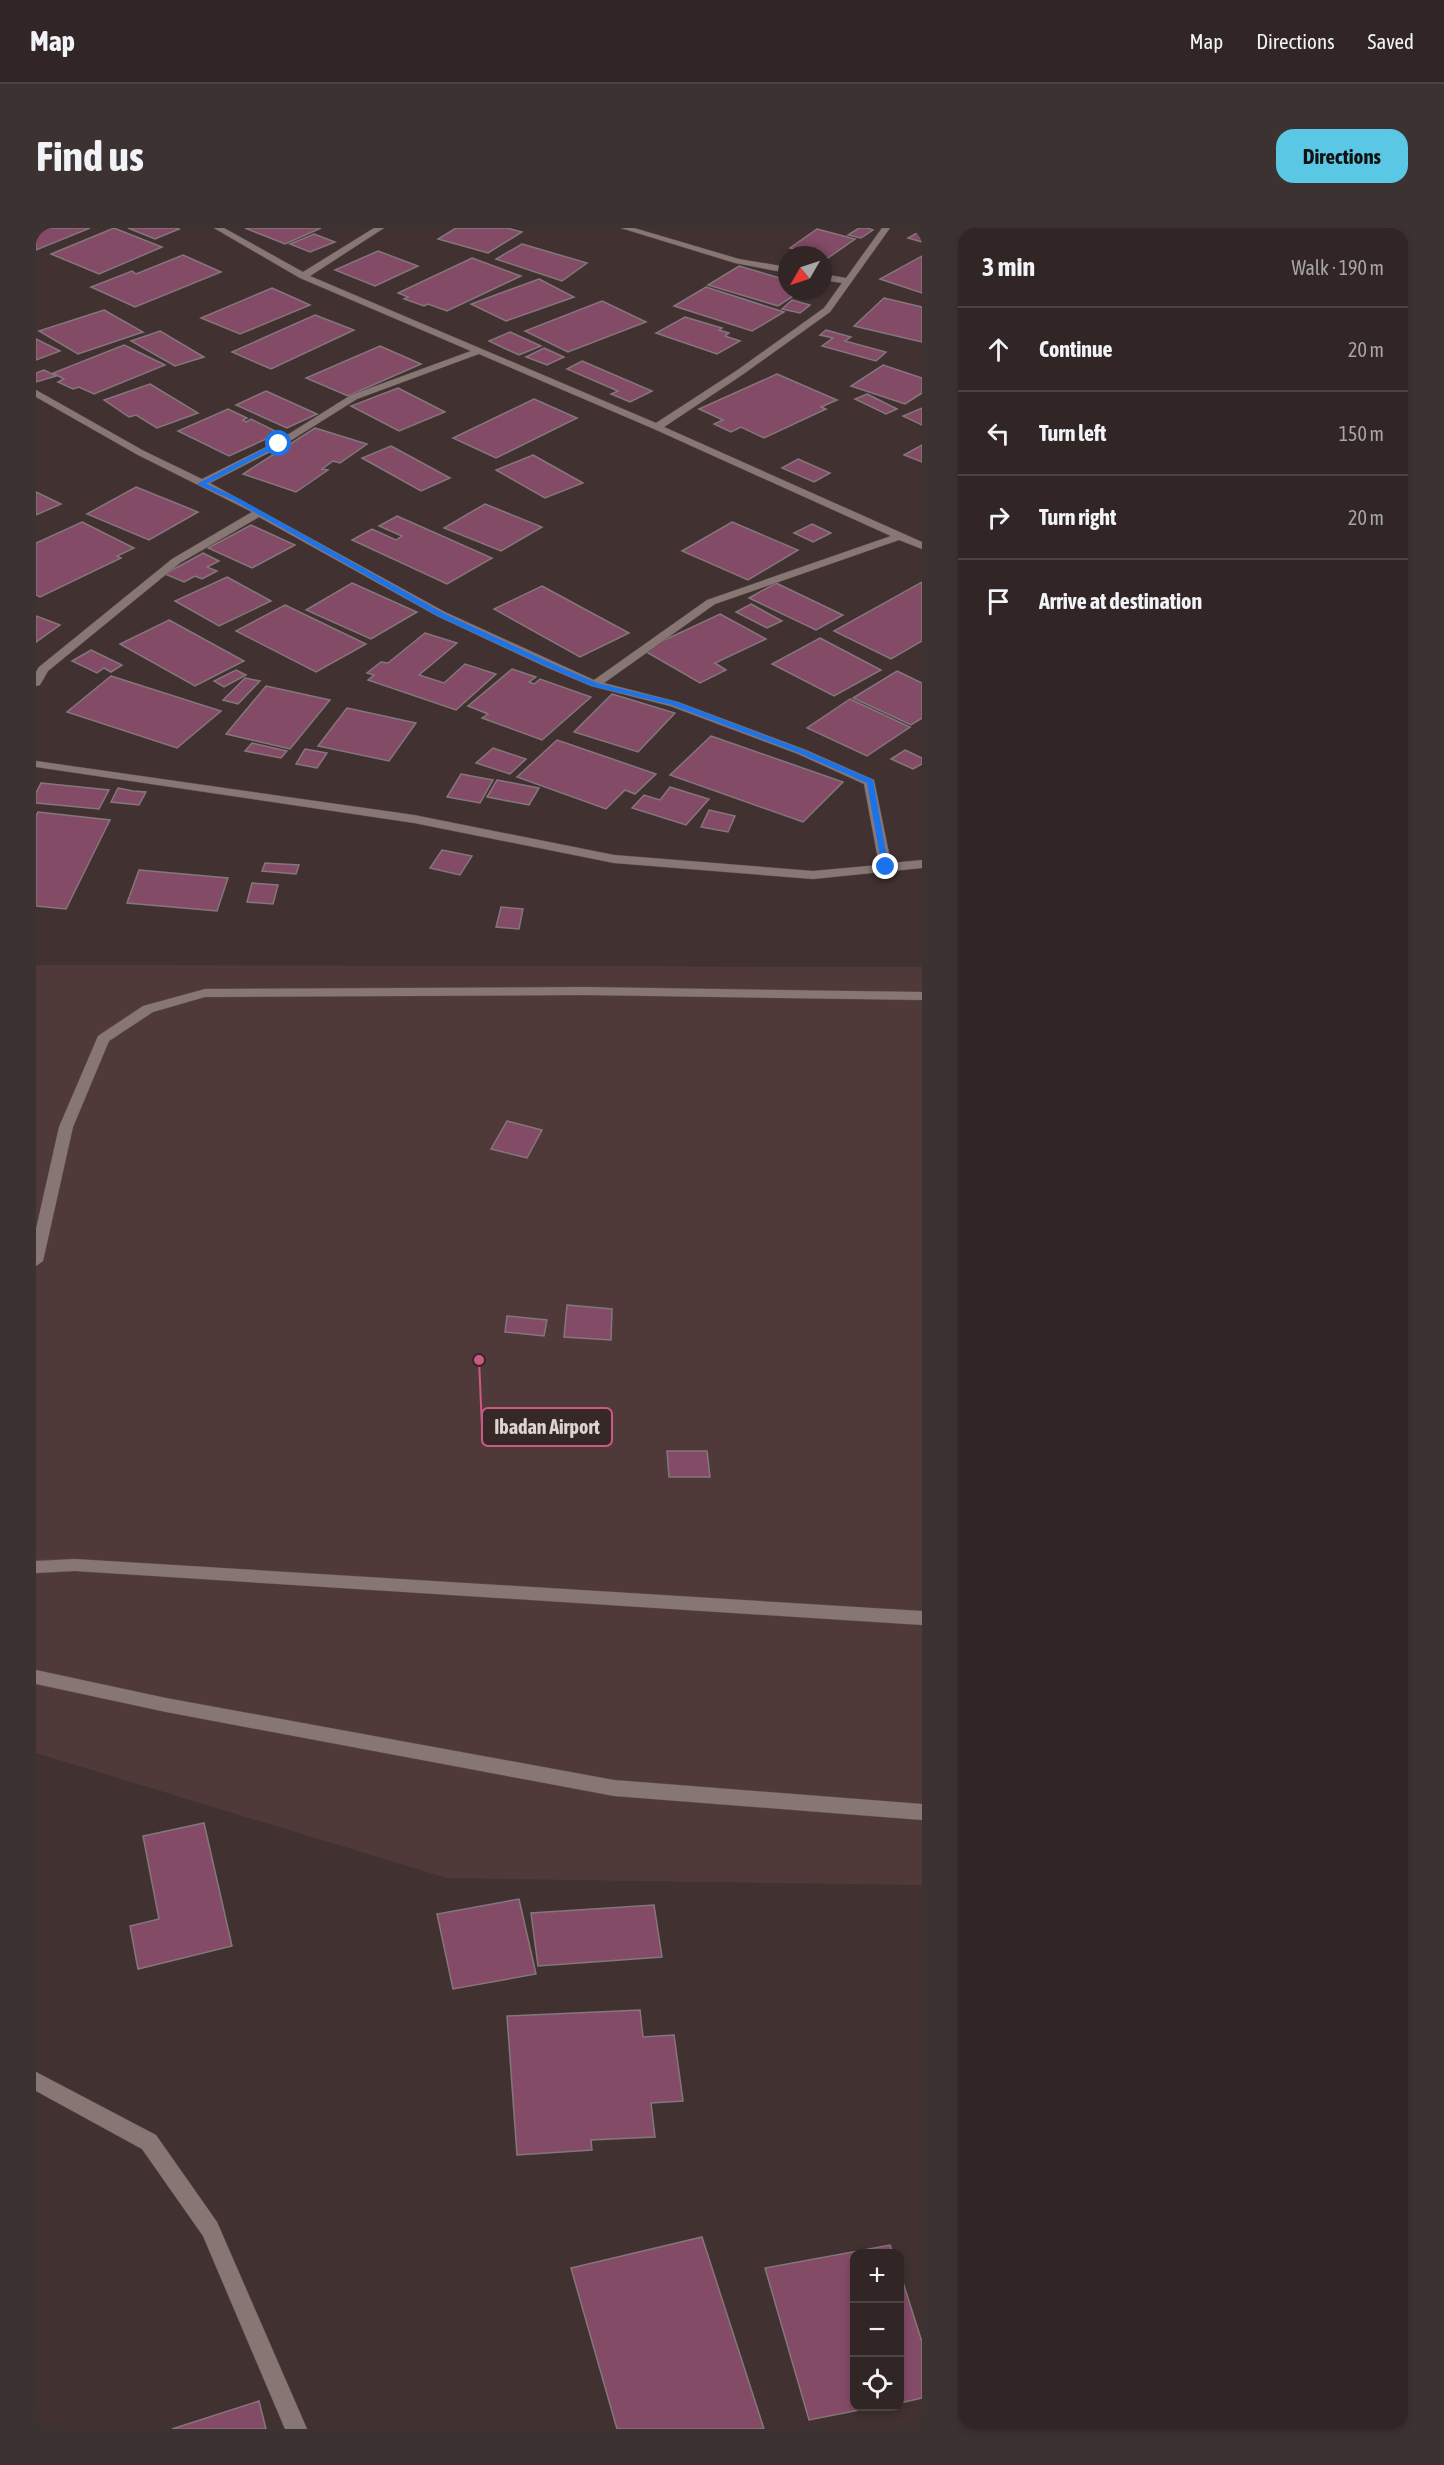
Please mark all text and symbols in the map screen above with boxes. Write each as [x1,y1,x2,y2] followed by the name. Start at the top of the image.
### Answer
[30,25,75,57] text: Map
[1189,29,1223,53] text: Map
[1256,29,1335,53] text: Directions
[1368,29,1414,53] text: Saved
[1276,129,1408,183] button: Directions
[36,132,144,180] text: Find us
[778,246,832,300] north arrow
[982,252,1035,282] text: 3 min
[1292,256,1384,279] text: Walk · 190 m
[982,333,1015,366] icon: ahead
[1039,336,1113,362] text: Continue
[1348,338,1384,361] text: 20 m
[982,417,1015,450] icon: left
[1039,420,1106,446] text: Turn left
[1339,422,1384,445] text: 150 m
[265,430,291,456] route start
[982,501,1015,534] icon: right
[1039,504,1116,530] text: Turn right
[1348,506,1384,529] text: 20 m
[982,585,1015,618] icon: arrive
[1039,588,1202,614] text: Arrive at destination
[872,853,898,879] route end
[482,1408,612,1446] callout: Ibadan Airport
[494,1415,600,1438] text: Ibadan Airport
[850,2249,904,2411] map controls
[850,2249,904,2303] button: +
[850,2303,904,2357] button: −
[850,2357,904,2411] button: locate

